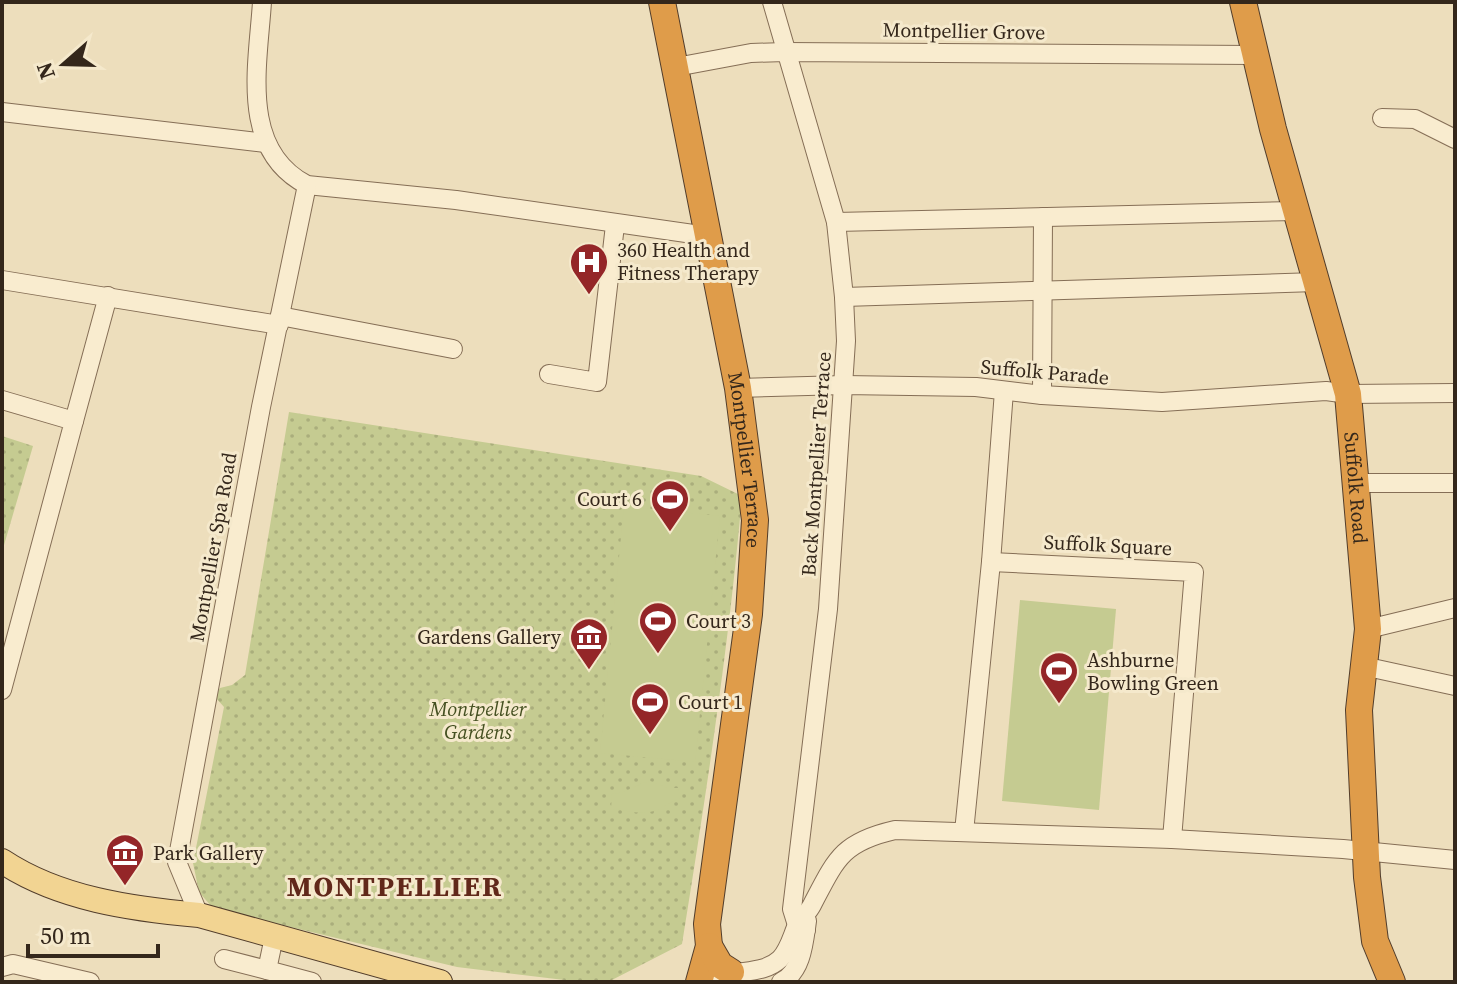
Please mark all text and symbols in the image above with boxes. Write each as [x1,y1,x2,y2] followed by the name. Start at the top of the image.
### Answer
[882,16,1046,46] street label: Montpellier Grove
[24,24,104,104] north arrow
[28,58,62,84] text: N
[617,236,760,287] place label: 360 Health and Fitness Therapy
[568,241,610,296] hospital icon: 360 Health and Fitness Therapy
[794,351,838,577] street label: Back Montpellier Terrace
[980,352,1110,392] street label: Suffolk Parade
[721,369,769,549] street label: Montpellier Terrace
[1337,431,1375,546] street label: Suffolk Road
[183,449,244,644] street label: Montpellier Spa Road
[649,478,691,533] sports icon: Court 6
[577,485,642,513] place label: Court 6
[1043,528,1173,562] street label: Suffolk Square
[637,600,679,655] sports icon: Court 3
[686,607,751,635] place label: Court 3
[568,616,610,671] museum icon: Gardens Gallery
[417,623,562,651] place label: Gardens Gallery
[1087,646,1219,697] place label: Ashburne Bowling Green
[1038,650,1080,705] sports icon: Ashburne Bowling Green
[629,681,671,736] sports icon: Court 1
[678,688,743,716] place label: Court 1
[428,695,528,746] park label: Montpellier Gardens
[104,832,146,887] museum icon: Park Gallery
[153,839,264,867] place label: Park Gallery
[287,867,503,905] district label: MONTPELLIER
[28,908,158,958] scale bar
[40,919,91,952] text: 50 m

